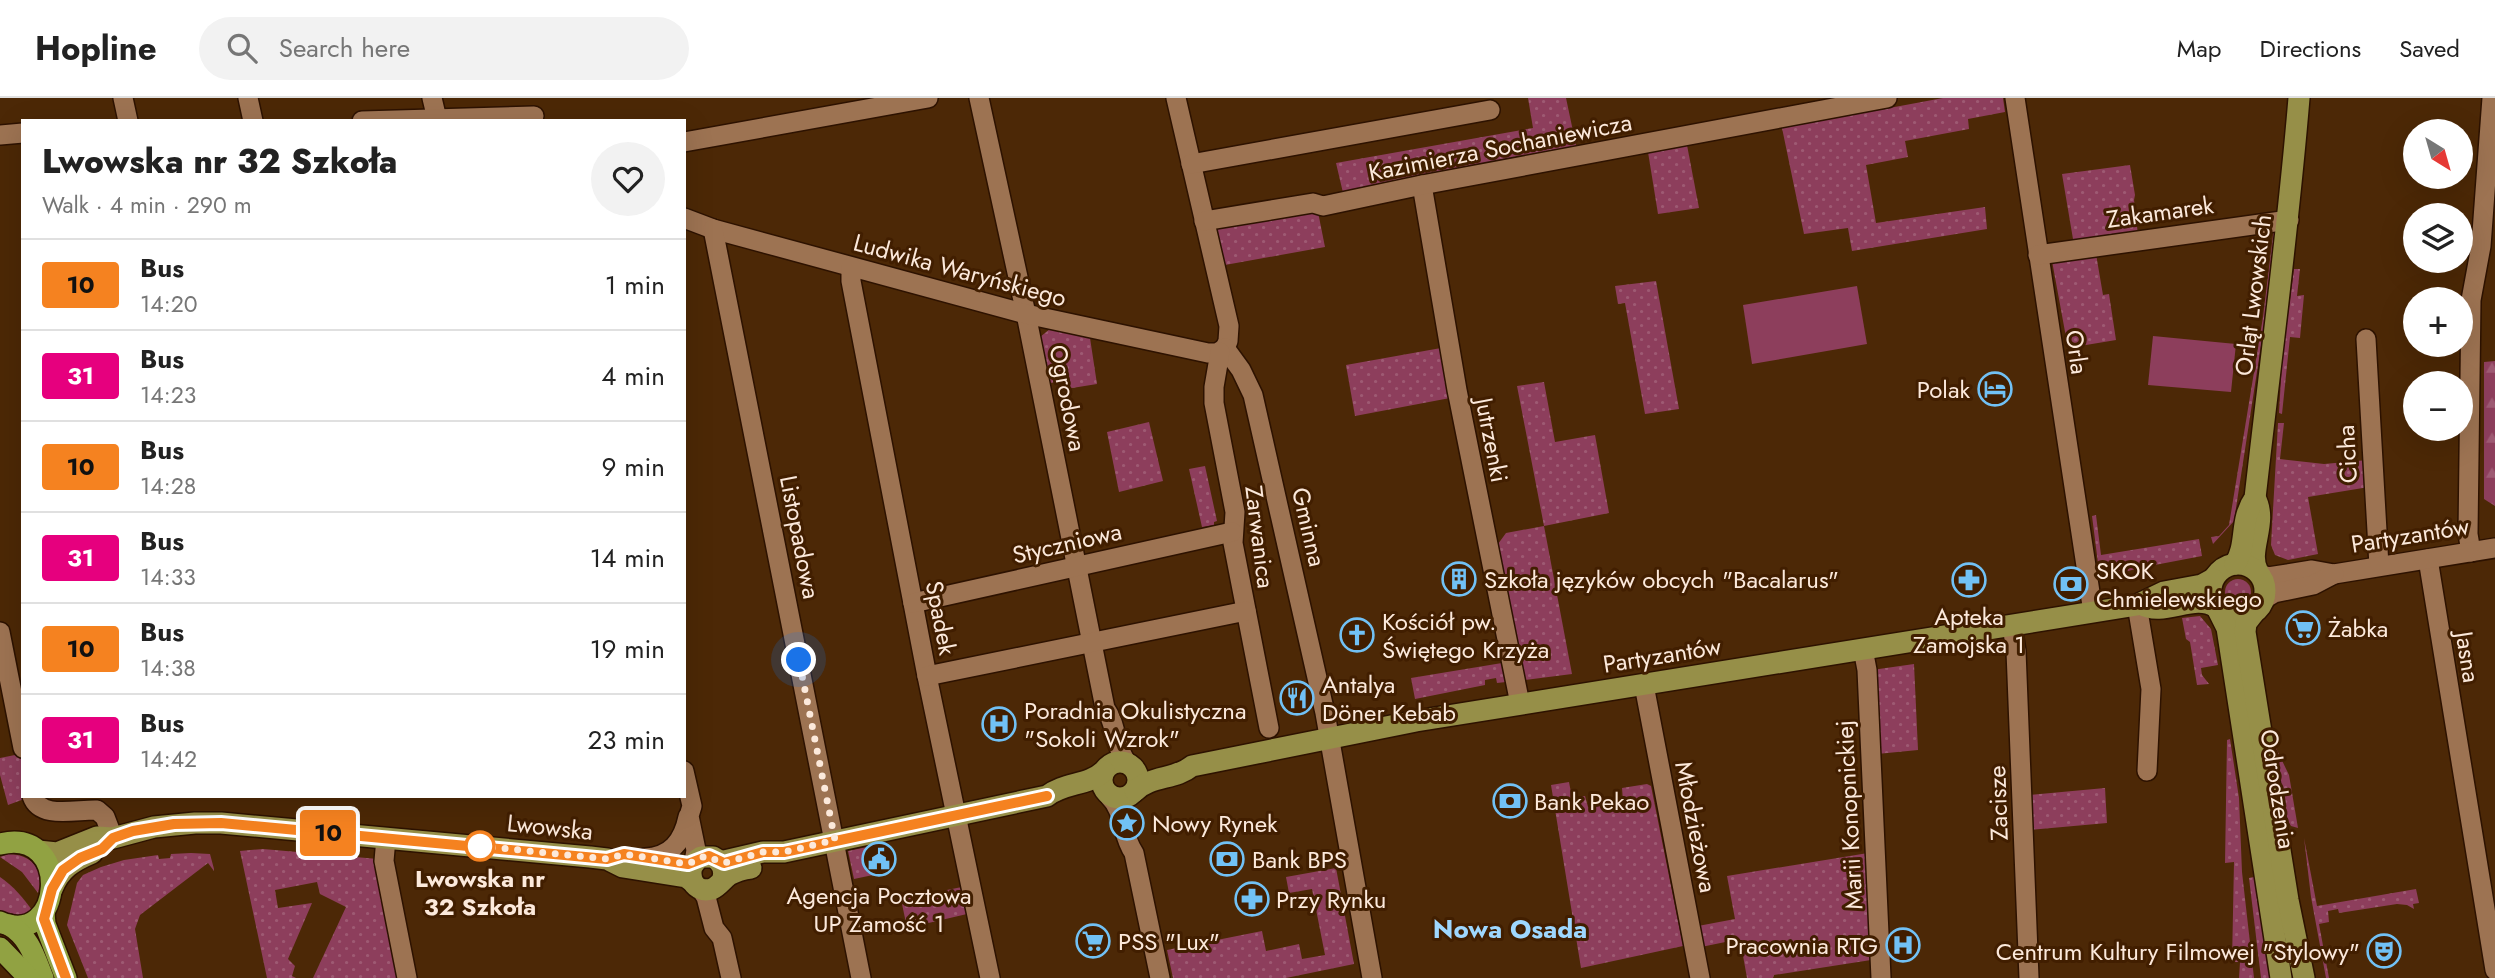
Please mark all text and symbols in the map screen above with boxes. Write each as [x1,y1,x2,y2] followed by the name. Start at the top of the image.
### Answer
[199,17,689,80] search box
[35,25,157,72] text: Hopline
[223,29,261,67] icon: search
[279,29,410,67] text: Search here
[2177,31,2222,66] text: Map
[2260,31,2361,66] text: Directions
[2399,31,2460,66] text: Saved
[1365,104,1635,190] street label: Kazimierza Sochaniewicza
[2403,119,2473,189] north arrow
[2403,119,2473,441] map controls
[42,138,397,185] text: Lwowska nr 32 Szkoła
[591,142,665,216] button: heart
[2104,187,2216,237] street label: Zakamarek
[42,188,252,222] text: Walk · 4 min · 290 m
[2403,203,2473,273] button: layers
[2226,212,2280,378] street label: Orląt Lwowskich
[850,225,1070,315] street label: Ludwika Waryńskiego
[140,249,184,287] text: Bus
[605,266,665,304] text: 1 min
[66,267,95,302] text: 10
[140,287,198,321] text: 14:20
[2403,287,2473,357] button: +
[2057,328,2097,376] street label: Orla
[140,340,184,378] text: Bus
[1041,342,1095,454] street label: Ogrodowa
[601,357,665,395] text: 4 min
[67,358,94,393] text: 31
[1976,370,2014,408] hotel icon: Polak
[2403,371,2473,441] button: −
[1917,372,1970,407] place label: Polak
[140,378,196,412] text: 14:23
[1466,392,1517,485] street label: Jutrzenki
[2328,424,2366,484] street label: Cicha
[140,431,184,469] text: Bus
[602,448,665,486] text: 9 min
[66,449,95,484] text: 10
[140,469,196,503] text: 14:28
[771,472,829,602] street label: Listopadowa
[1236,484,1284,590] street label: Zarwanica
[1283,484,1335,570] street label: Gminna
[2348,508,2472,562] street label: Partyzantów
[1009,513,1125,573] street label: Styczniowa
[140,522,184,560] text: Bus
[590,539,665,577] text: 14 min
[67,540,94,575] text: 31
[2096,553,2262,616] place label: SKOK Chmielewskiego
[140,560,196,594] text: 14:33
[1440,560,1478,598] building icon: Szkoła języków obcych "Bacalarus"
[1950,561,1988,599] pharmacy icon: Apteka Zamojska 1
[1484,562,1839,597] place label: Szkoła języków obcych "Bacalarus"
[2052,565,2090,603] bank icon: SKOK Chmielewskiego
[917,578,965,659] street label: Spadek
[1913,599,2025,662] place label: Apteka Zamojska 1
[1382,604,1549,667] place label: Kościół pw. Świętego Krzyża
[2284,609,2322,647] supermarket icon: Żabka
[2328,611,2388,646] place label: Żabka
[140,613,184,651] text: Bus
[1338,616,1376,654] church icon: Kościół pw. Świętego Krzyża
[2446,626,2489,685] street label: Jasna
[1600,628,1724,682] street label: Partyzantów
[590,630,665,668] text: 19 min
[66,631,95,666] text: 10
[781,642,816,677] your location
[140,651,196,685] text: 14:38
[1322,667,1456,730] place label: Antalya Döner Kebab
[1278,679,1316,717] restaurant icon: Antalya Döner Kebab
[1024,693,1247,756] place label: Poradnia Okulistyczna "Sokoli Wzrok"
[140,704,184,742] text: Bus
[980,705,1018,743] hospital icon: Poradnia Okulistyczna "Sokoli Wzrok"
[1827,719,1871,911] street label: Marii Konopnickiej
[588,721,665,759] text: 23 min
[67,722,94,757] text: 31
[2251,727,2305,851] street label: Odrodzenia
[140,742,197,776] text: 14:42
[1666,758,1726,896] street label: Młodzieżowa
[1979,765,2017,841] street label: Zacisze
[1491,782,1529,820] bank icon: Bank Pekao
[1534,784,1649,819] place label: Bank Pekao
[1108,804,1146,842] place icon: Nowy Rynek
[505,805,595,849] street label: Lwowska
[1152,806,1278,841] place label: Nowy Rynek
[296,810,360,856] line badge: 10
[314,815,342,850] text: 10
[465,831,495,861] marker: Lwowska nr 32 Szkoła
[860,840,898,878] public building icon: Agencja Pocztowa UP Zamość 1
[1208,840,1246,878] bank icon: Bank BPS
[1252,842,1347,877] place label: Bank BPS
[415,861,545,924] place label: Lwowska nr 32 Szkoła
[786,878,972,941] place label: Agencja Pocztowa UP Zamość 1
[1233,880,1271,918] pharmacy icon: Przy Rynku
[1276,882,1386,917] place label: Przy Rynku
[1433,910,1587,948] district label: Nowa Osada
[1074,922,1112,960] supermarket icon: PSS "Lux"
[1118,924,1220,959] place label: PSS "Lux"
[1884,926,1922,964] hospital icon: Pracownia RTG
[1725,928,1878,963] place label: Pracownia RTG
[2365,932,2403,970] theatre icon: Centrum Kultury Filmowej "Stylowy"
[1996,934,2360,969] place label: Centrum Kultury Filmowej "Stylowy"

